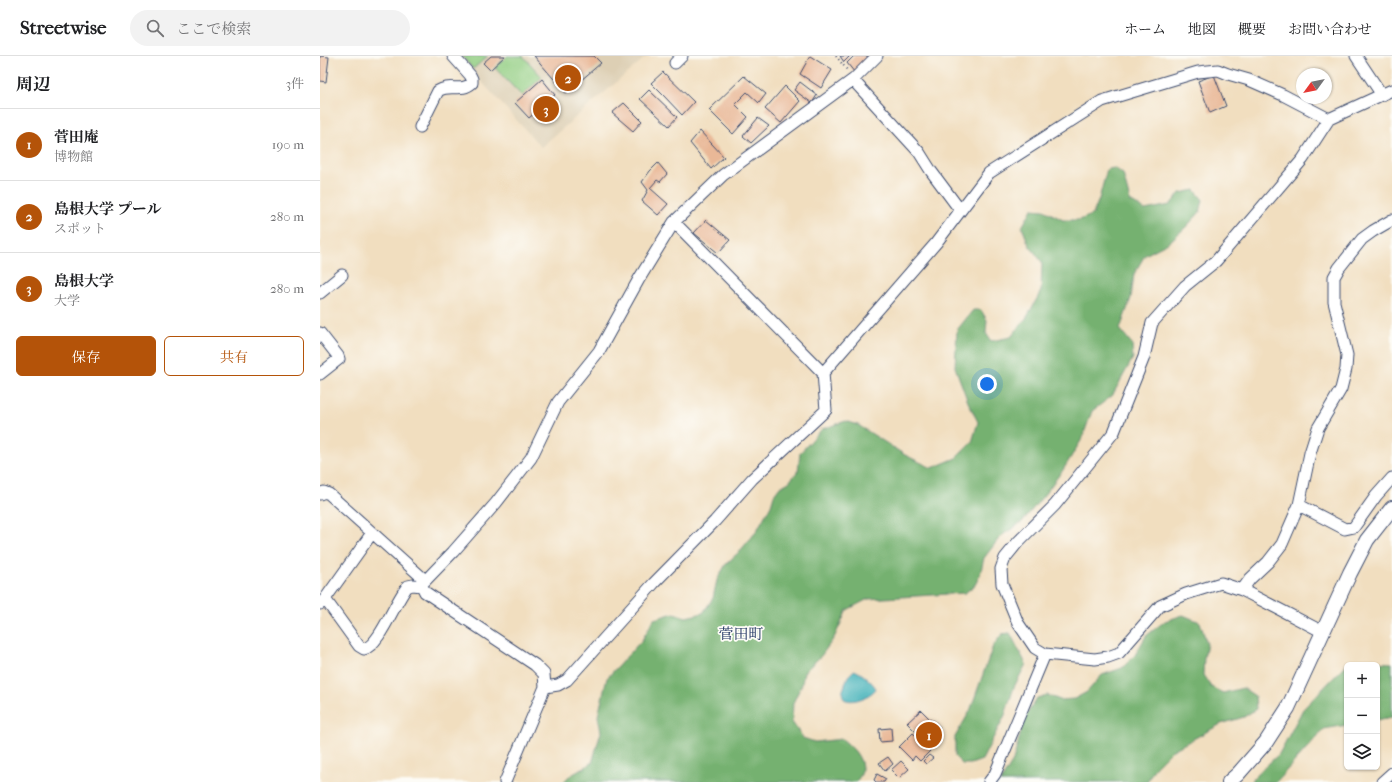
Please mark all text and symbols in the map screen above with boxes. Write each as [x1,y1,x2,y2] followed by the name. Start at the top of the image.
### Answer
[130,10,410,46] search box
[20,17,106,39] text: Streetwise
[144,17,166,39] icon: search
[176,20,251,38] text: ここで検索
[1124,21,1166,38] text: ホーム
[1188,21,1216,38] text: 地図
[1238,21,1266,38] text: 概要
[1288,21,1372,38] text: お問い合わせ
[555,63,581,93] pin: 2
[1296,68,1332,104] north arrow
[16,74,50,94] text: 周辺
[286,76,304,91] text: 3件
[533,94,559,124] pin: 3
[54,128,99,146] text: 菅田庵
[27,137,31,152] text: 1
[272,137,304,152] text: 190 m
[54,149,93,164] text: 博物館
[54,200,161,218] text: 島根大学 プール
[26,209,32,224] text: 2
[270,209,304,224] text: 280 m
[54,221,106,236] text: スポット
[54,272,114,290] text: 島根大学
[26,281,32,296] text: 3
[270,281,304,296] text: 280 m
[54,293,80,308] text: 大学
[16,336,156,376] button: 保存
[164,336,304,376] button: 共有
[977,374,997,394] your location
[718,625,764,643] district label: 菅田町
[1344,662,1380,770] map controls
[1344,662,1380,698] button: +
[1344,698,1380,734] button: −
[916,720,942,750] pin: 1
[1344,734,1380,770] button: layers

